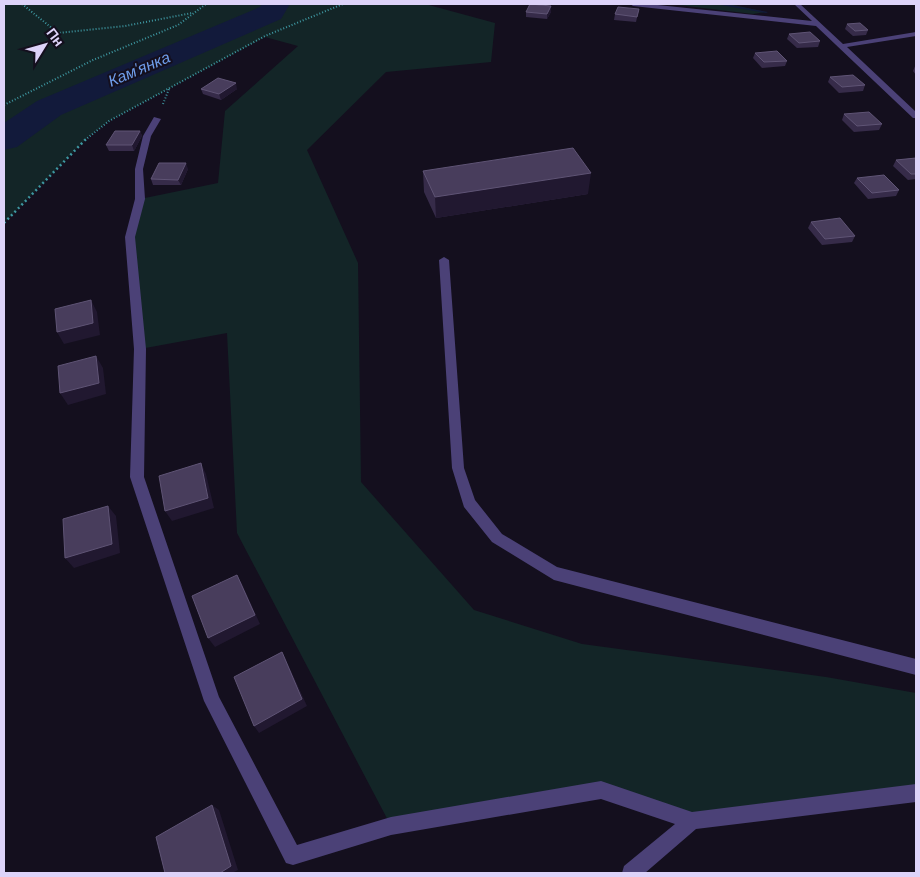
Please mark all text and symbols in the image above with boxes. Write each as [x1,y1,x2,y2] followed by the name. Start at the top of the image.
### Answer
[20,20,70,70] north arrow
[43,24,68,50] text: Пн
[105,46,173,92] water label: Кам'янка

